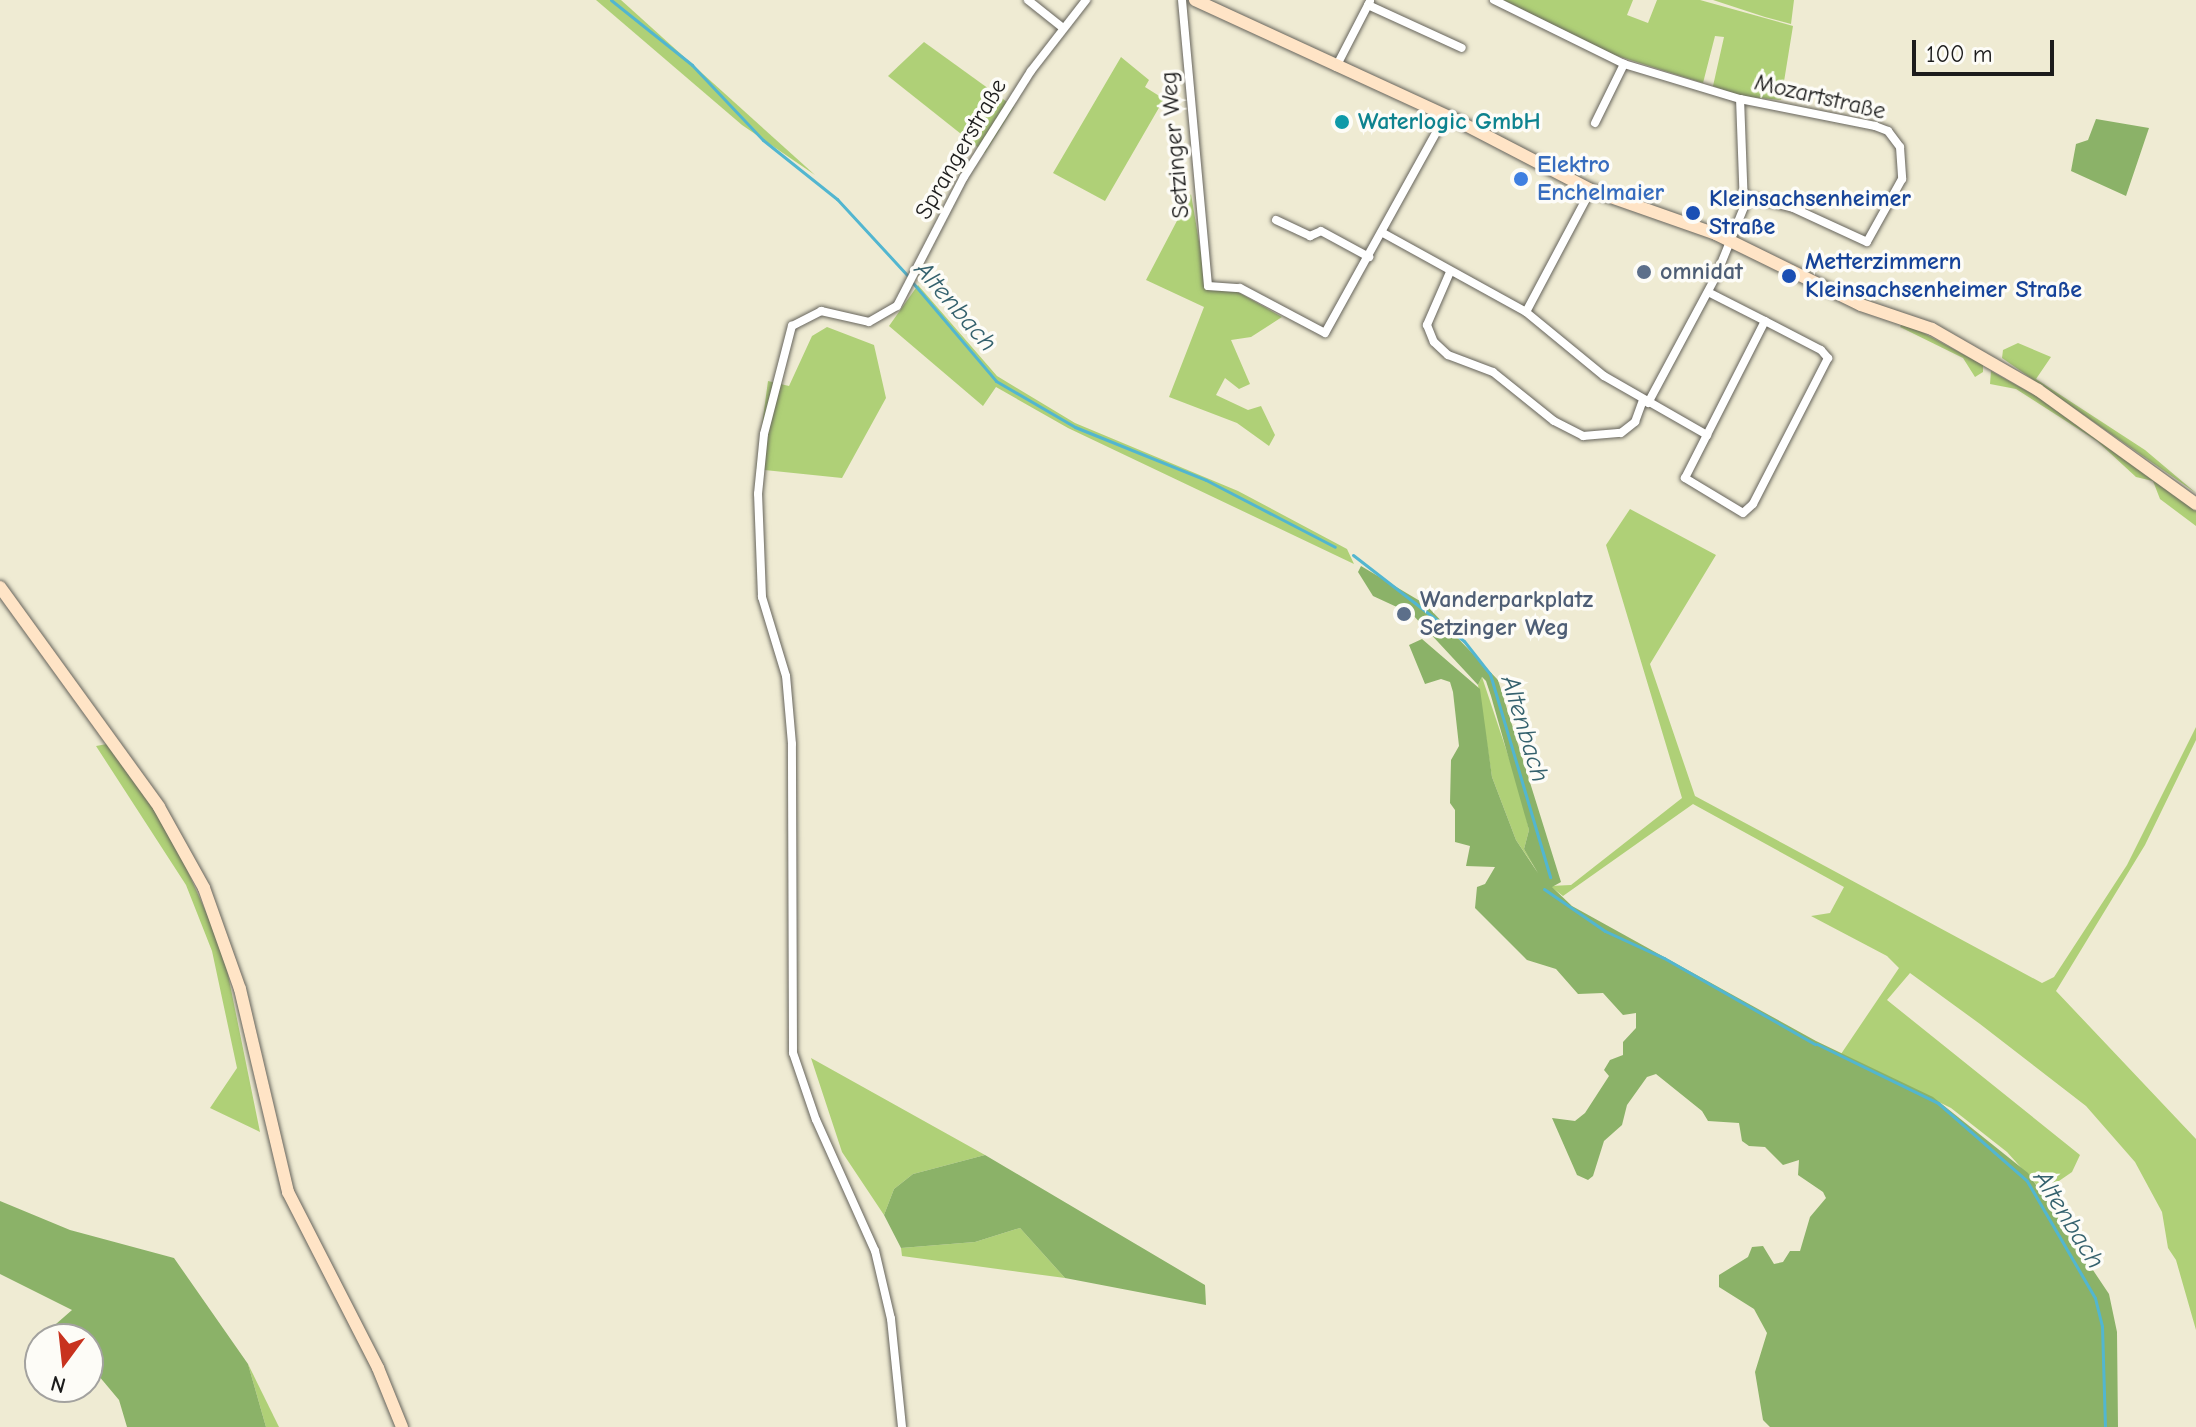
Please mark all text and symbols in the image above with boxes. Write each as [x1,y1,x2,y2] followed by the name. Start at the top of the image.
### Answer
[1916,24,2058,74] scale bar
[1926,40,1993,68] text: 100 m
[1752,68,1888,126] street label: Mozartstraße
[1154,70,1196,220] street label: Setzinger Weg
[909,73,1013,225] street label: Sprangerstraße
[1358,108,1541,136] place label: Waterlogic GmbH
[1333,113,1351,131] marker: Waterlogic GmbH
[1537,151,1664,207] place label: Elektro Enchelmaier
[1512,170,1530,188] marker: Elektro Enchelmaier
[1709,185,1911,241] place label: Kleinsachsenheimer Straße
[1684,204,1702,222] marker: Kleinsachsenheimer Straße
[1805,248,2082,304] place label: Metterzimmern Kleinsachsenheimer Straße
[907,255,1003,359] water label: Altenbach
[1660,258,1743,286] place label: omnidat
[1635,263,1653,281] marker: omnidat
[1780,267,1798,285] marker: Metterzimmern Kleinsachsenheimer Straße
[1420,586,1593,642] place label: Wanderparkplatz Setzinger Weg
[1395,605,1413,623] marker: Wanderparkplatz Setzinger Weg
[1493,672,1555,786] water label: Altenbach
[2026,1165,2110,1275] water label: Altenbach
[24,1323,104,1403] north arrow
[48,1370,69,1399] text: N

